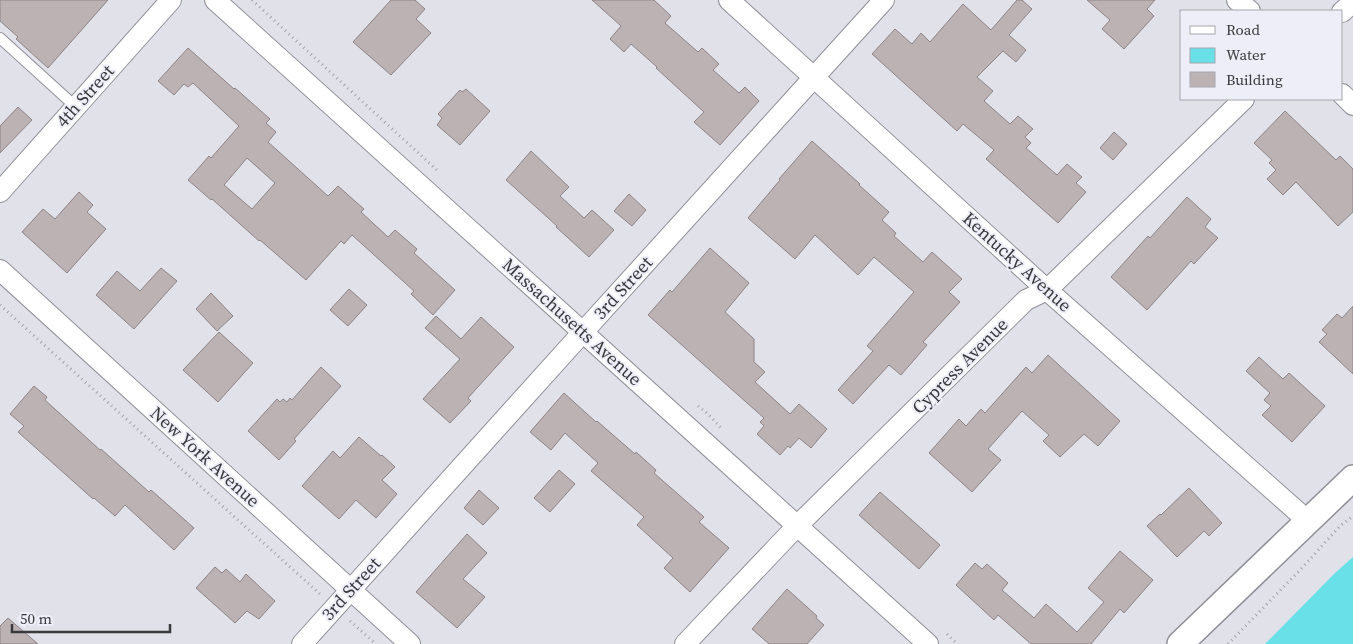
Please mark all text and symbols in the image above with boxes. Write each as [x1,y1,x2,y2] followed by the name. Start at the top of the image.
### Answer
[1180,10,1343,100] legend
[1226,19,1260,40] text: Road
[1226,44,1267,65] text: Water
[50,59,120,132] street label: 4th Street
[1226,69,1283,90] text: Building
[957,206,1077,317] street label: Kentucky Avenue
[587,250,658,325] street label: 3rd Street
[497,252,647,391] street label: Massachusetts Avenue
[906,312,1013,419] street label: Cypress Avenue
[145,401,266,513] street label: New York Avenue
[315,551,386,626] street label: 3rd Street
[12,602,170,634] scale bar
[20,608,52,629] text: 50 m

